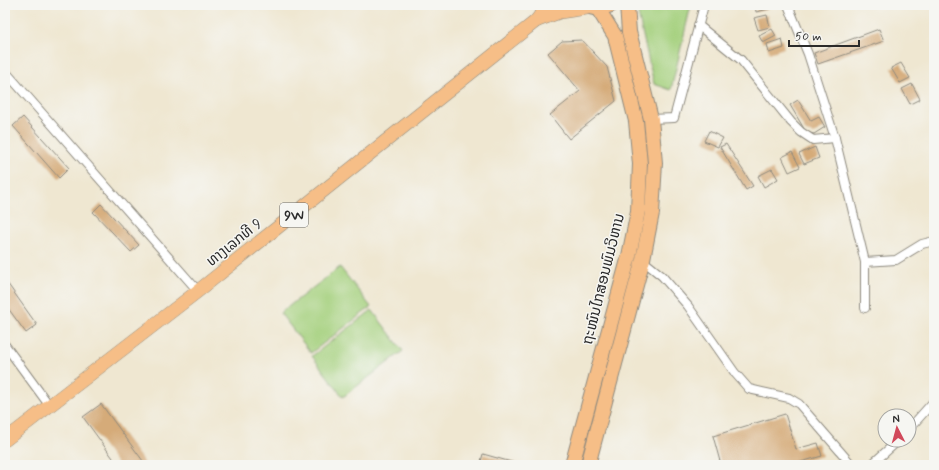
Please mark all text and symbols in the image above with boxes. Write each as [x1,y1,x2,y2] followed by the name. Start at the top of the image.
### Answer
[789,22,859,48] scale bar
[795,29,822,45] text: 50 m
[280,203,308,227] road number: 9W
[578,212,630,347] street label: ຖະໜົນໄກສອນພົມວິຫານ
[203,214,267,271] street label: ທາງເລກທີ 9
[877,408,917,448] north arrow
[892,412,900,426] text: N

